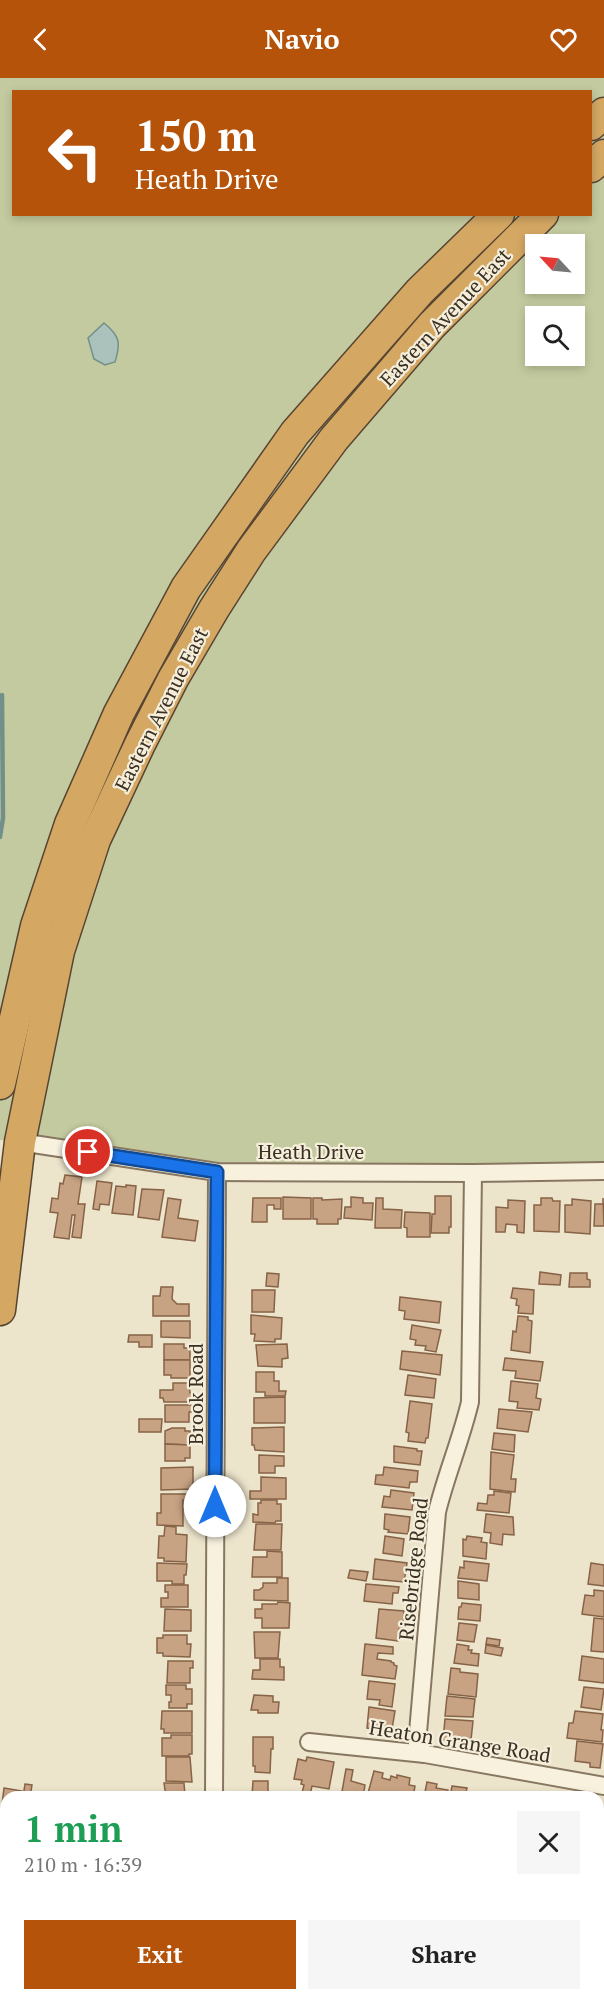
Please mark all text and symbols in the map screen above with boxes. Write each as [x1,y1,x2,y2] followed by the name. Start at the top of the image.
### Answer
[264,21,340,57] text: Navio
[24,23,57,56] icon: back
[547,23,580,56] icon: heart
[135,107,256,163] text: 150 m
[36,114,114,192] icon: left
[135,161,279,197] text: Heath Drive
[525,234,585,294] north arrow
[525,234,585,366] map controls
[374,242,517,392] street label: Eastern Avenue East
[525,306,585,366] button: search
[108,622,214,795] street label: Eastern Avenue East
[62,1126,113,1177] pin
[71,1135,104,1168] icon: arrive
[258,1138,364,1165] street label: Heath Drive
[182,1343,209,1445] street label: Brook Road
[183,1474,247,1538] position arrow
[392,1496,434,1642] street label: Risebridge Road
[367,1713,553,1769] street label: Heaton Grange Road
[24,1805,122,1852] text: 1 min
[517,1811,580,1874] button: close
[24,1851,142,1878] text: 210 m · 16:39
[24,1920,296,1989] button: Exit
[308,1920,580,1989] button: Share

